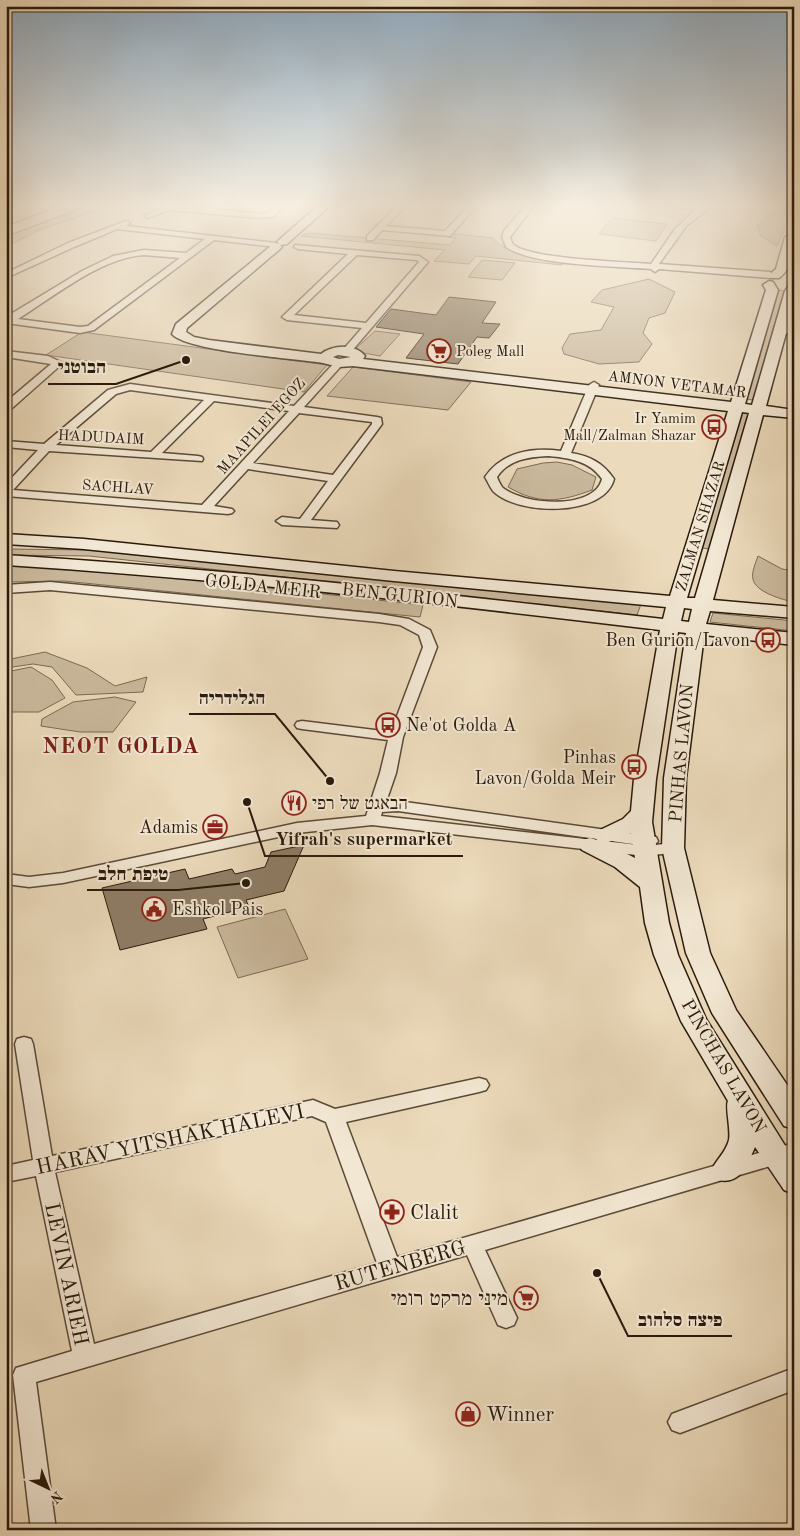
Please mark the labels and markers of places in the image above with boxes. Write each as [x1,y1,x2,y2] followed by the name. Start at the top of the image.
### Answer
[426,338,452,364] supermarket icon: Poleg Mall
[456,345,524,360] place label: Poleg Mall
[48,350,116,384] callout: הבוטני
[563,412,696,444] place label: Ir Yamim Mall/Zalman Shazar
[701,414,727,440] bus stop icon: Ir Yamim Mall/Zalman Shazar
[755,627,781,653] bus stop icon: Ben Gurion/Lavon
[605,632,750,650] place label: Ben Gurion/Lavon
[189,680,275,714] callout: הגלידריה
[375,712,401,738] bus stop icon: Ne'ot Golda A
[406,717,517,735] place label: Ne'ot Golda A
[475,749,617,788] place label: Pinhas Lavon/Golda Meir
[621,754,647,780] bus stop icon: Pinhas Lavon/Golda Meir
[281,790,307,816] restaurant icon: הבאגט של רפי
[312,794,408,813] place label: הבאגט של רפי
[202,814,228,840] office icon: Adamis
[139,819,198,837] place label: Adamis
[265,822,463,856] callout: Yifrah's supermarket
[87,856,178,890] callout: טיפת חלב
[141,896,167,922] public building icon: Eshkol Pais
[172,901,263,919] place label: Eshkol Pais
[379,1199,405,1225] pharmacy icon: Clalit
[410,1203,459,1224] place label: Clalit
[513,1285,539,1311] supermarket icon: מיני מרקט רומי
[391,1289,508,1310] place label: מיני מרקט רומי
[628,1302,732,1336] callout: פיצה סלהוב
[455,1401,481,1427] shop icon: Winner
[486,1405,555,1426] place label: Winner

